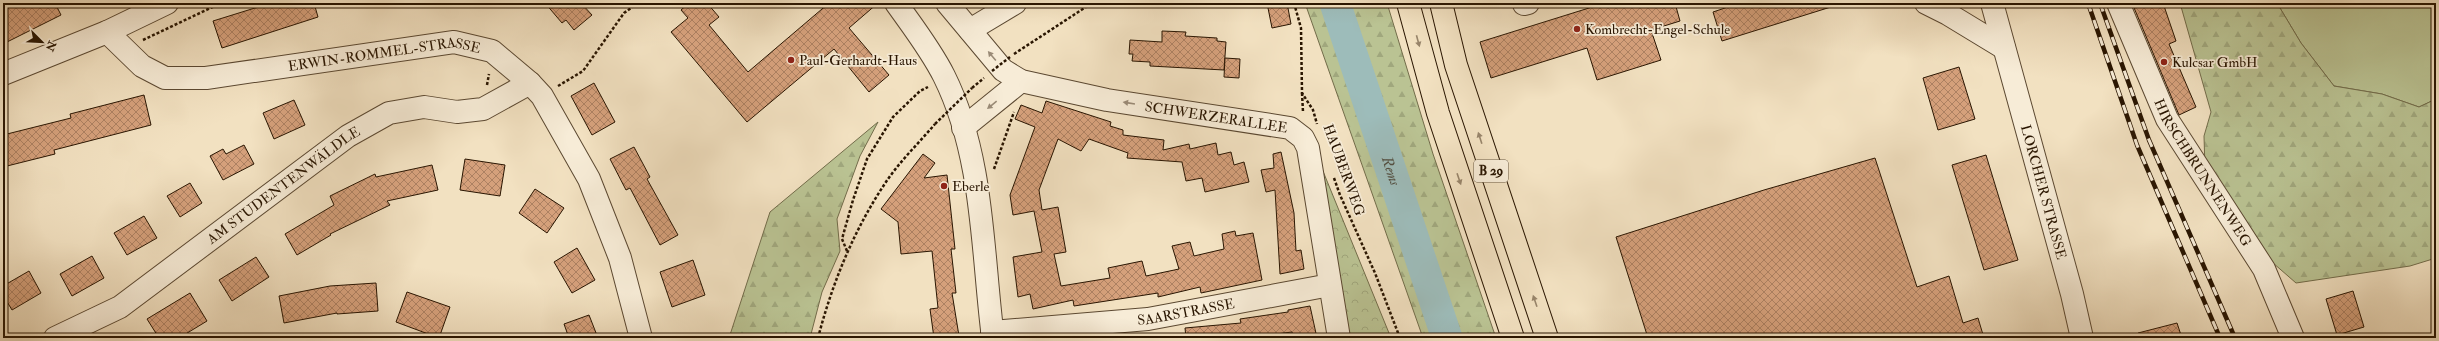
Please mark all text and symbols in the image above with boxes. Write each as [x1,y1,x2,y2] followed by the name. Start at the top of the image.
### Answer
[1585,21,1730,38] place label: Kombrecht-Engel-Schule
[22,22,62,62] north arrow
[1572,24,1582,34] marker: Kombrecht-Engel-Schule
[287,33,482,75] street label: ERWIN-ROMMEL-STRASSE
[1415,35,1421,47] one-way arrow
[42,38,59,54] text: N
[987,51,996,62] one-way arrow
[799,52,917,69] place label: Paul-Gerhardt-Haus
[2172,54,2257,71] place label: Kulcsar GmbH
[786,55,796,65] marker: Paul-Gerhardt-Haus
[2159,57,2169,67] marker: Kulcsar GmbH
[2151,96,2256,249] street label: HIRSCHBRUNNENWEG
[1144,97,1289,136] street label: SCHWERZERALLEE
[987,100,998,109] one-way arrow
[1123,100,1135,106] one-way arrow
[1320,122,1369,218] street label: HAUBERWEG
[203,123,363,248] street label: AM STUDENTENWÄLDLE
[2017,123,2071,261] street label: LORCHER STRASSE
[1477,132,1483,144] one-way arrow
[1377,153,1405,189] water label: Rems
[1474,160,1508,182] road number: B 29
[1457,173,1463,185] one-way arrow
[952,178,989,195] place label: Eberle
[939,181,949,191] marker: Eberle
[1137,295,1236,328] street label: SAARSTRASSE
[1532,295,1538,307] one-way arrow

